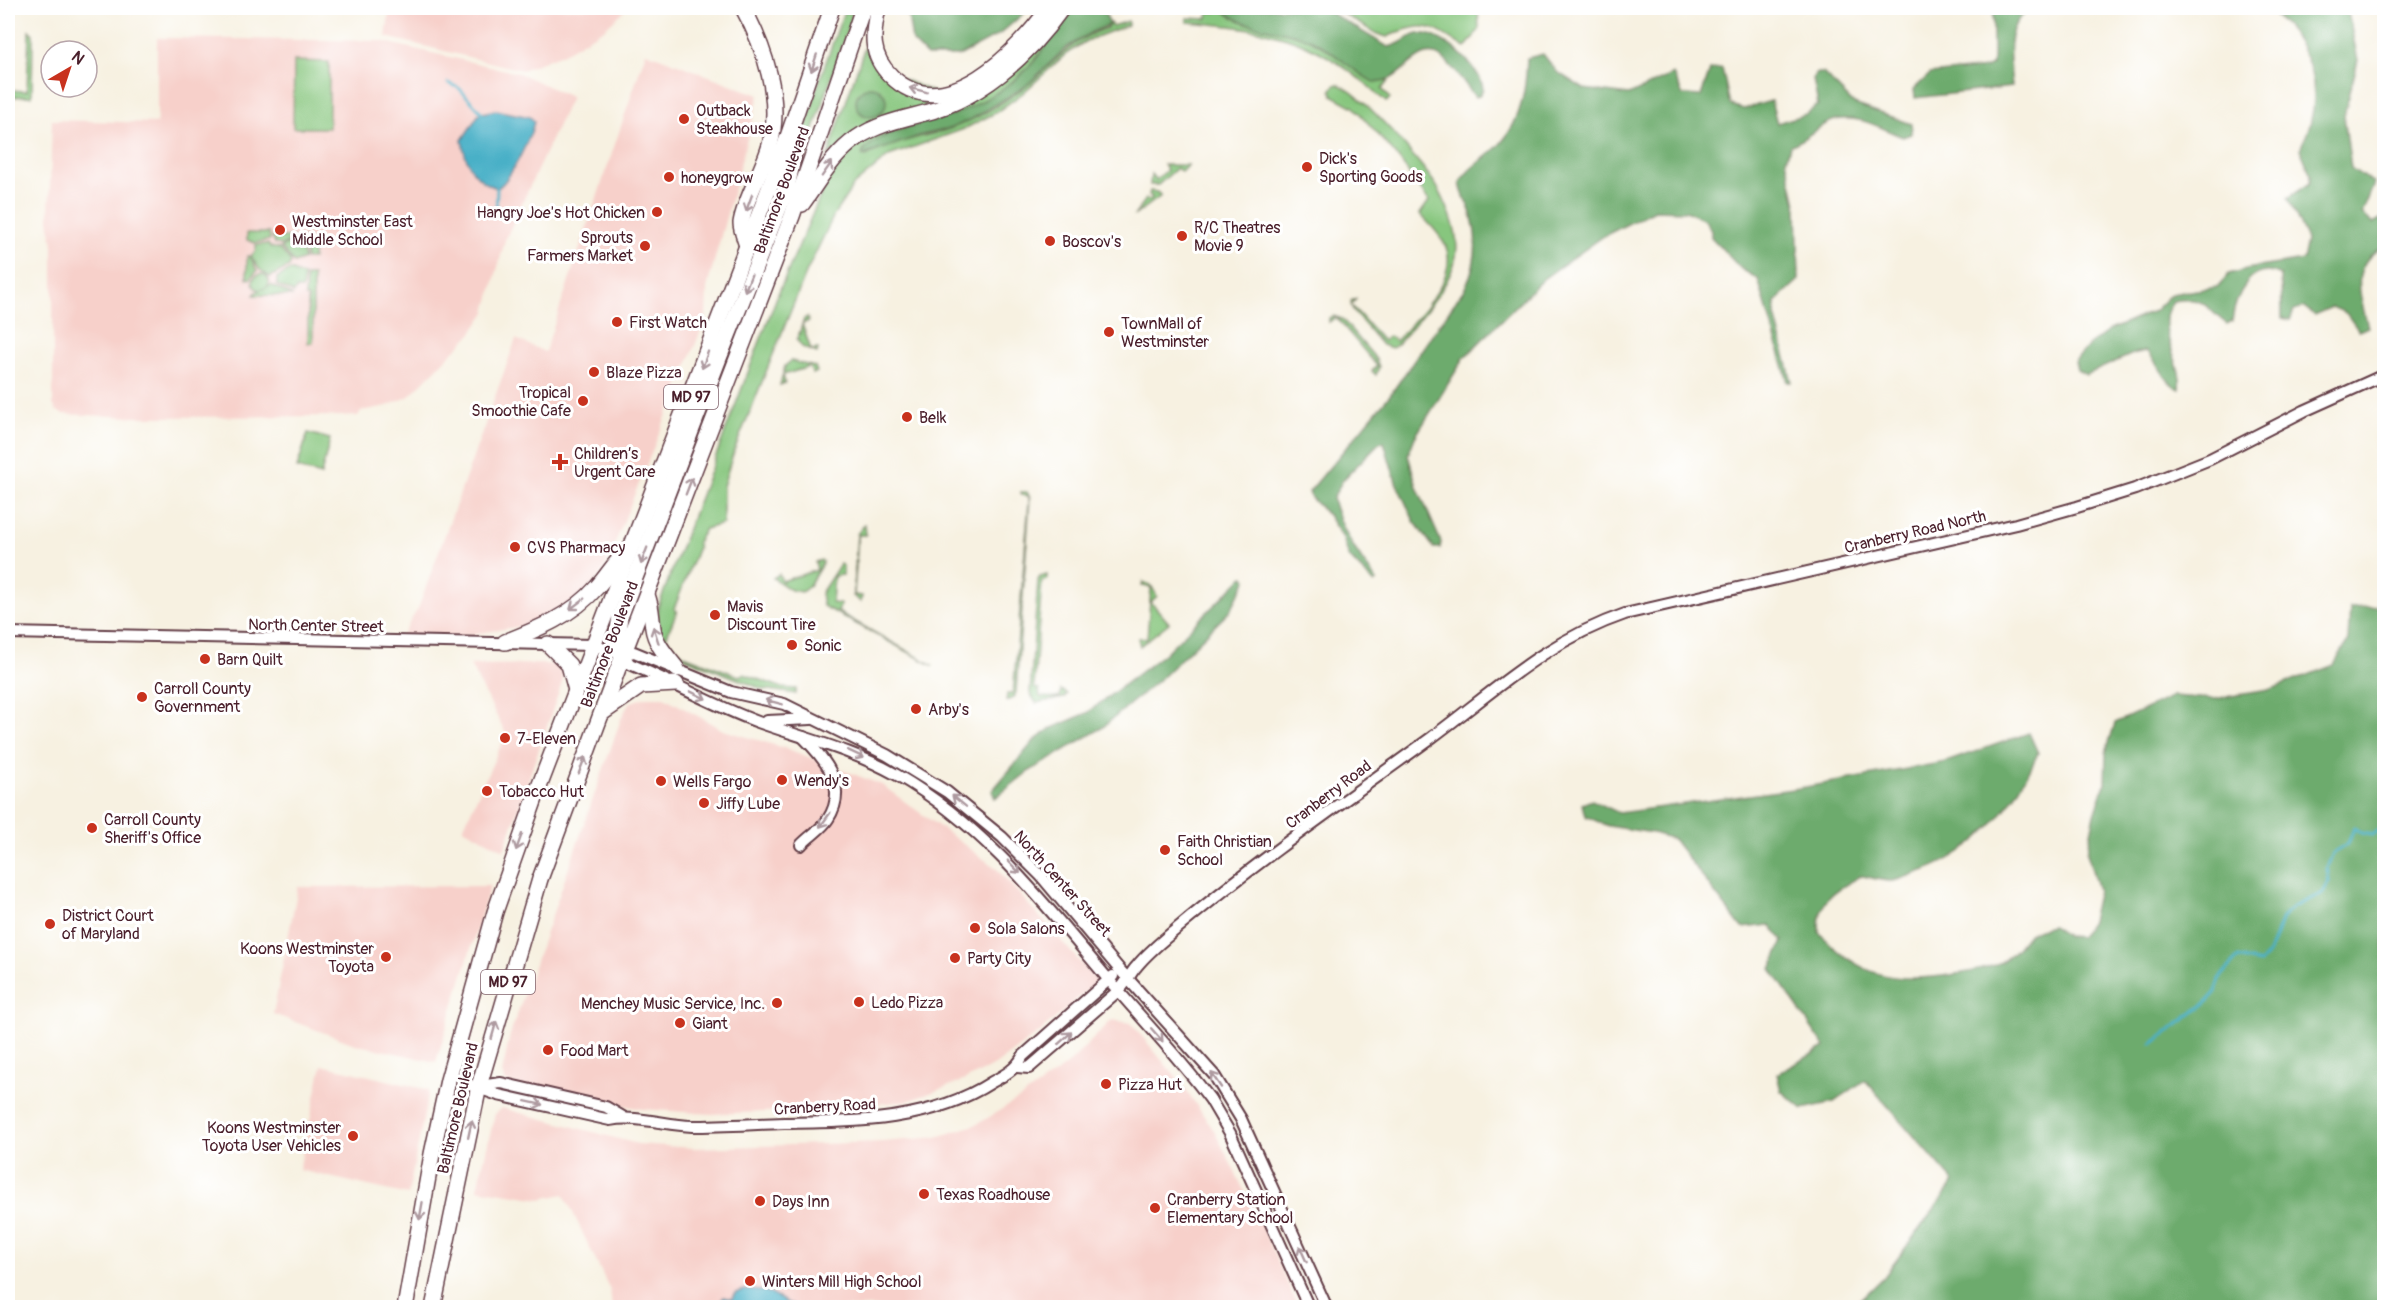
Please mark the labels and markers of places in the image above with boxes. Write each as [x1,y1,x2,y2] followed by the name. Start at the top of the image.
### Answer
[696,101,773,139] place label: Outback Steakhouse
[677,112,691,126] marker: Outback Steakhouse
[1319,149,1423,187] place label: Dick's Sporting Goods
[1300,160,1314,174] marker: Dick's Sporting Goods
[681,168,754,188] place label: honeygrow
[662,170,676,184] marker: honeygrow
[476,203,645,223] place label: Hangry Joe's Hot Chicken
[650,205,664,219] marker: Hangry Joe's Hot Chicken
[292,212,413,250] place label: Westminster East Middle School
[1194,218,1280,256] place label: R/C Theatres Movie 9
[273,223,287,237] marker: Westminster East Middle School
[527,228,634,266] place label: Sprouts Farmers Market
[1175,229,1189,243] marker: R/C Theatres Movie 9
[1062,232,1121,252] place label: Boscov's
[1043,234,1057,248] marker: Boscov's
[638,239,652,253] marker: Sprouts Farmers Market
[629,313,707,333] place label: First Watch
[1121,314,1209,352] place label: TownMall of Westminster
[610,315,624,329] marker: First Watch
[1102,325,1116,339] marker: TownMall of Westminster
[606,363,682,383] place label: Blaze Pizza
[587,365,601,379] marker: Blaze Pizza
[471,383,571,421] place label: Tropical Smoothie Cafe
[576,394,590,408] marker: Tropical Smoothie Cafe
[919,408,947,428] place label: Belk
[900,410,914,424] marker: Belk
[574,444,655,482] place label: Children’s Urgent Care
[551,453,569,471] marker: Children’s Urgent Care
[527,538,626,558] place label: CVS Pharmacy
[508,540,522,554] marker: CVS Pharmacy
[727,597,816,635] place label: Mavis Discount Tire
[708,608,722,622] marker: Mavis Discount Tire
[804,636,842,656] place label: Sonic
[785,638,799,652] marker: Sonic
[217,650,283,670] place label: Barn Quilt
[198,652,212,666] marker: Barn Quilt
[154,679,251,717] place label: Carroll County Government
[135,690,149,704] marker: Carroll County Government
[928,700,969,720] place label: Arby's
[909,702,923,716] marker: Arby's
[517,729,576,749] place label: 7-Eleven
[498,731,512,745] marker: 7-Eleven
[794,771,849,791] place label: Wendy's
[673,772,752,792] place label: Wells Fargo
[775,773,789,787] marker: Wendy's
[654,774,668,788] marker: Wells Fargo
[499,782,585,802] place label: Tobacco Hut
[480,784,494,798] marker: Tobacco Hut
[716,794,780,814] place label: Jiffy Lube
[697,796,711,810] marker: Jiffy Lube
[104,810,201,848] place label: Carroll County Sheriff's Office
[85,821,99,835] marker: Carroll County Sheriff's Office
[1177,832,1272,870] place label: Faith Christian School
[1158,843,1172,857] marker: Faith Christian School
[62,906,154,944] place label: District Court of Maryland
[43,917,57,931] marker: District Court of Maryland
[987,919,1065,939] place label: Sola Salons
[968,921,982,935] marker: Sola Salons
[240,939,374,977] place label: Koons Westminster Toyota
[967,949,1031,969] place label: Party City
[379,950,393,964] marker: Koons Westminster Toyota
[948,951,962,965] marker: Party City
[871,993,943,1013] place label: Ledo Pizza
[581,994,765,1014] place label: Menchey Music Service, Inc.
[852,995,866,1009] marker: Ledo Pizza
[770,996,784,1010] marker: Menchey Music Service, Inc.
[692,1014,728,1034] place label: Giant
[673,1016,687,1030] marker: Giant
[560,1041,629,1061] place label: Food Mart
[541,1043,555,1057] marker: Food Mart
[1118,1075,1182,1095] place label: Pizza Hut
[1099,1077,1113,1091] marker: Pizza Hut
[202,1118,341,1156] place label: Koons Westminster Toyota User Vehicles
[346,1129,360,1143] marker: Koons Westminster Toyota User Vehicles
[936,1185,1050,1205] place label: Texas Roadhouse
[917,1187,931,1201] marker: Texas Roadhouse
[1167,1190,1293,1228] place label: Cranberry Station Elementary School
[772,1192,830,1212] place label: Days Inn
[753,1194,767,1208] marker: Days Inn
[1148,1201,1162,1215] marker: Cranberry Station Elementary School
[762,1272,922,1292] place label: Winters Mill High School
[743,1274,757,1288] marker: Winters Mill High School

